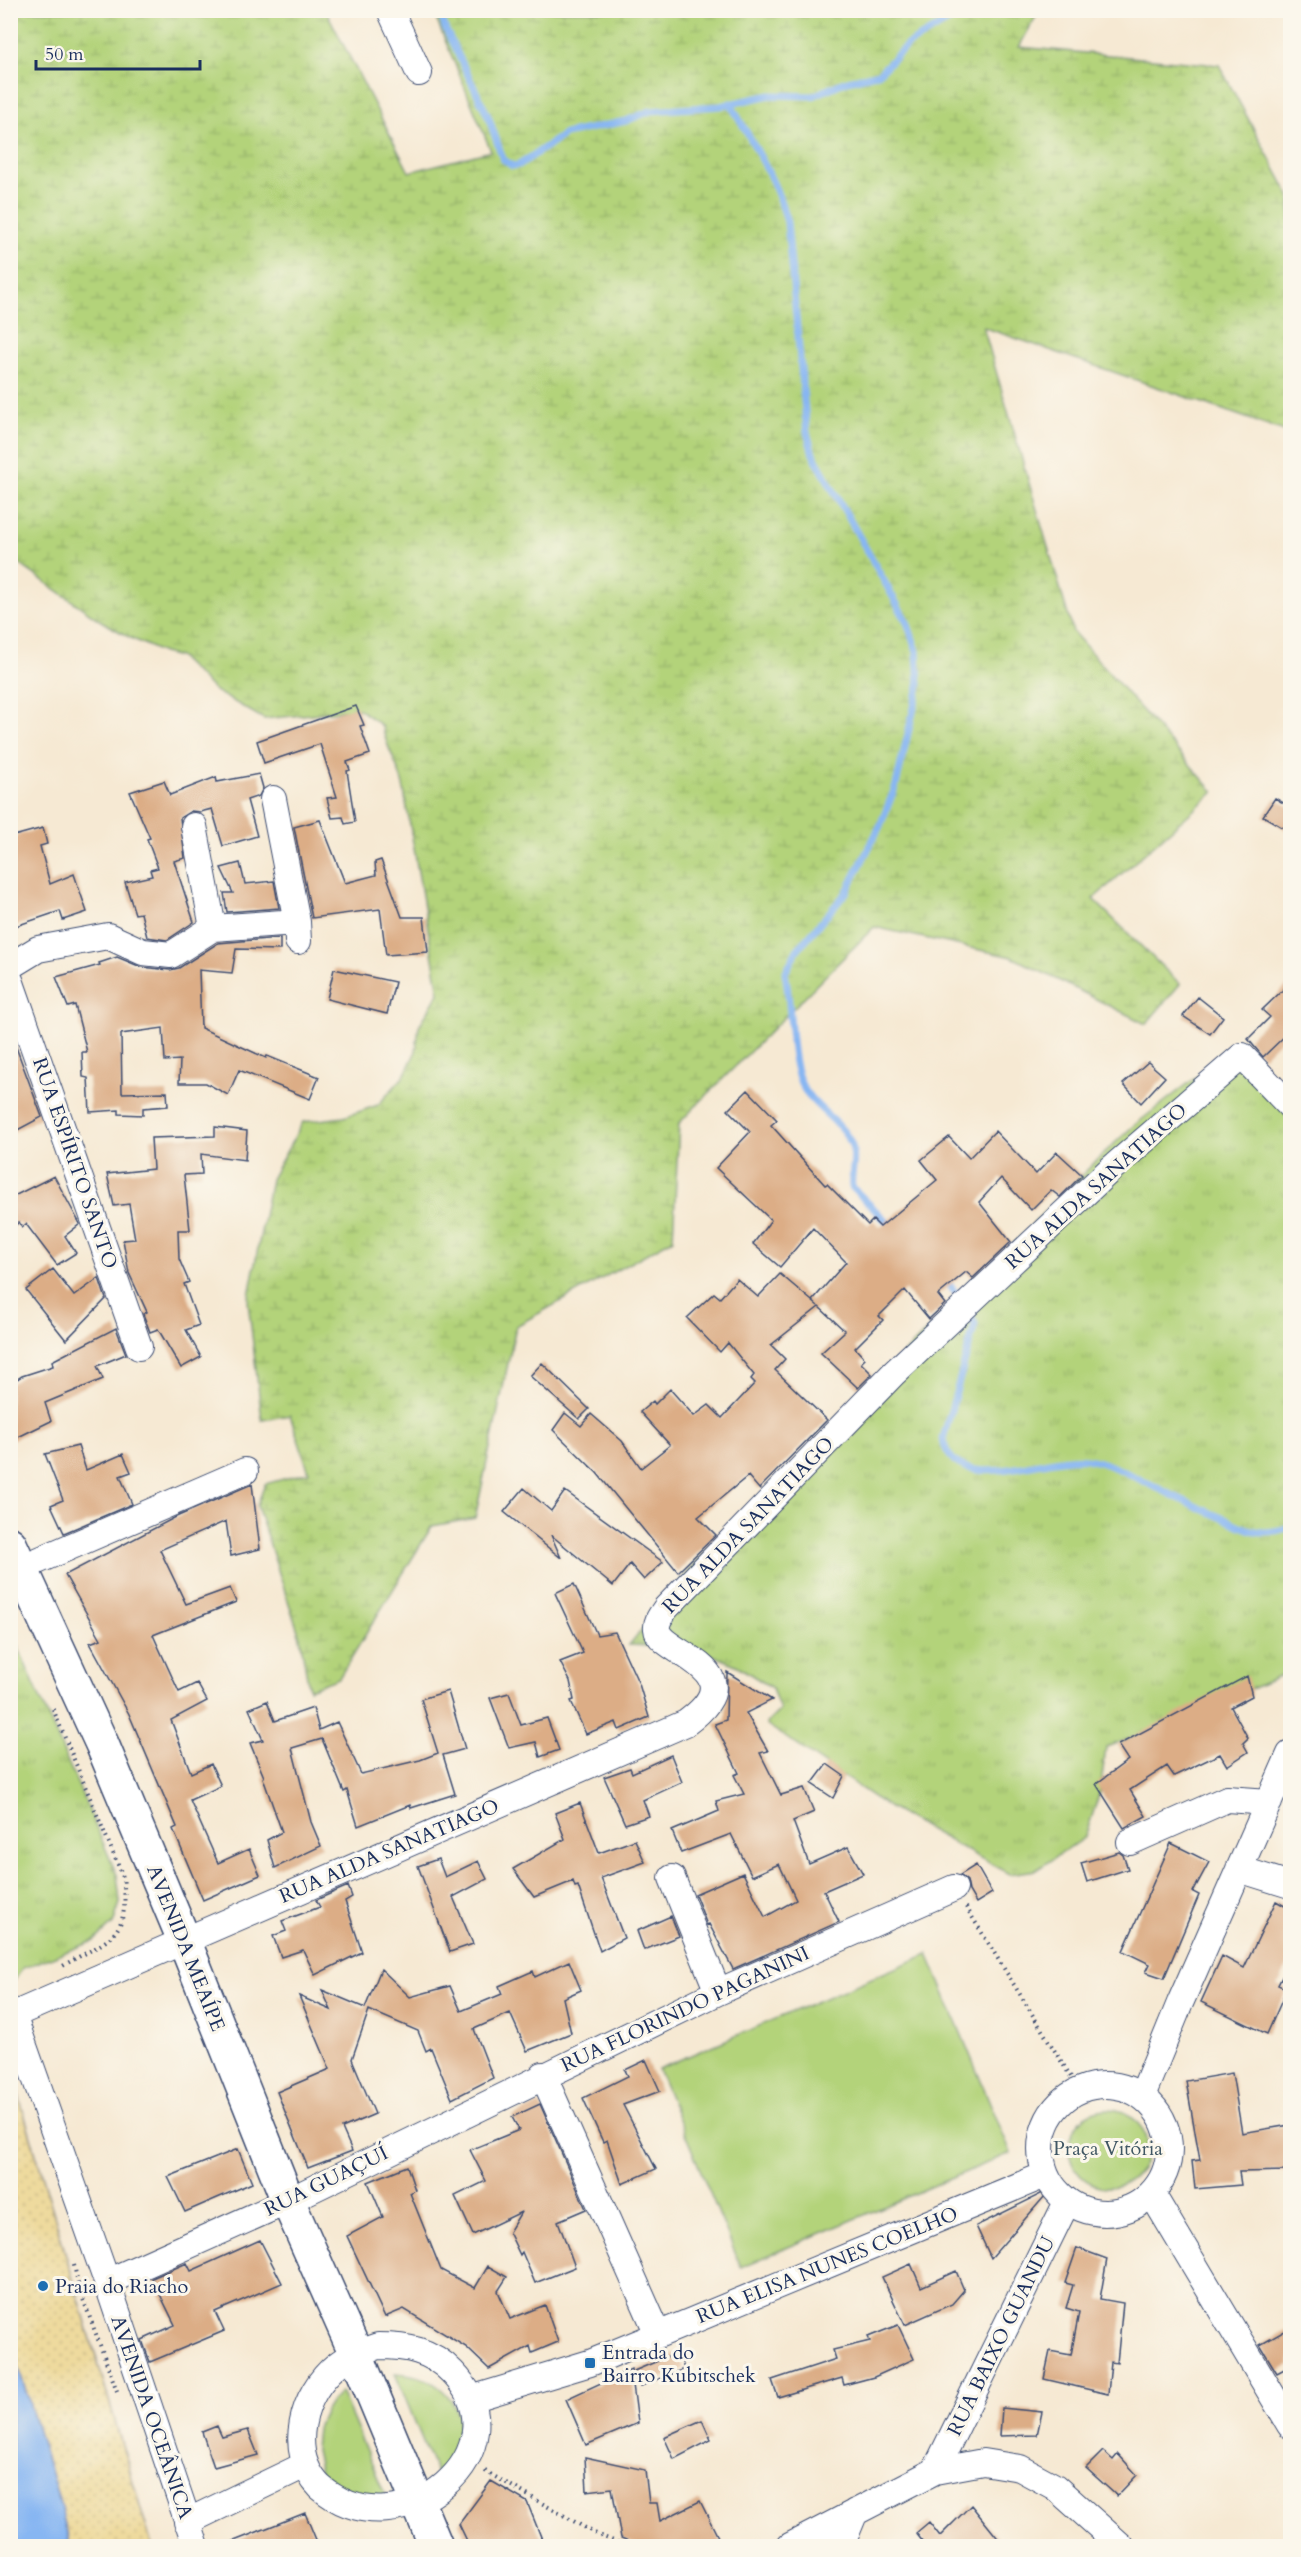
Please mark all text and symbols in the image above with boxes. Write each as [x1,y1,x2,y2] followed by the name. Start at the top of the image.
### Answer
[36,33,200,71] scale bar
[45,42,84,67] text: 50 m
[26,1054,124,1272] street label: RUA ESPÍRITO SANTO
[999,1097,1193,1275] street label: RUA ALDA SANATIAGO
[656,1431,840,1619] street label: RUA ALDA SANATIAGO
[275,1792,503,1910] street label: RUA ALDA SANATIAGO
[140,1861,232,2035] street label: AVENIDA MEAÍPE
[556,1939,814,2079] street label: RUA FLORINDO PAGANINI
[1053,2135,1163,2162] park label: Praça Vitória
[260,2139,392,2223] street label: RUA GUAÇUÍ
[692,2200,962,2330] street label: RUA ELISA NUNES COELHO
[941,2231,1061,2440] street label: RUA BAIXO GUANDU
[55,2273,188,2300] place label: Praia do Riacho
[36,2279,50,2293] marker: Praia do Riacho
[104,2312,200,2523] street label: AVENIDA OCEÂNICA
[602,2339,756,2389] place label: Entrada do Bairro Kubitschek
[583,2356,597,2370] marker: Entrada do Bairro Kubitschek

